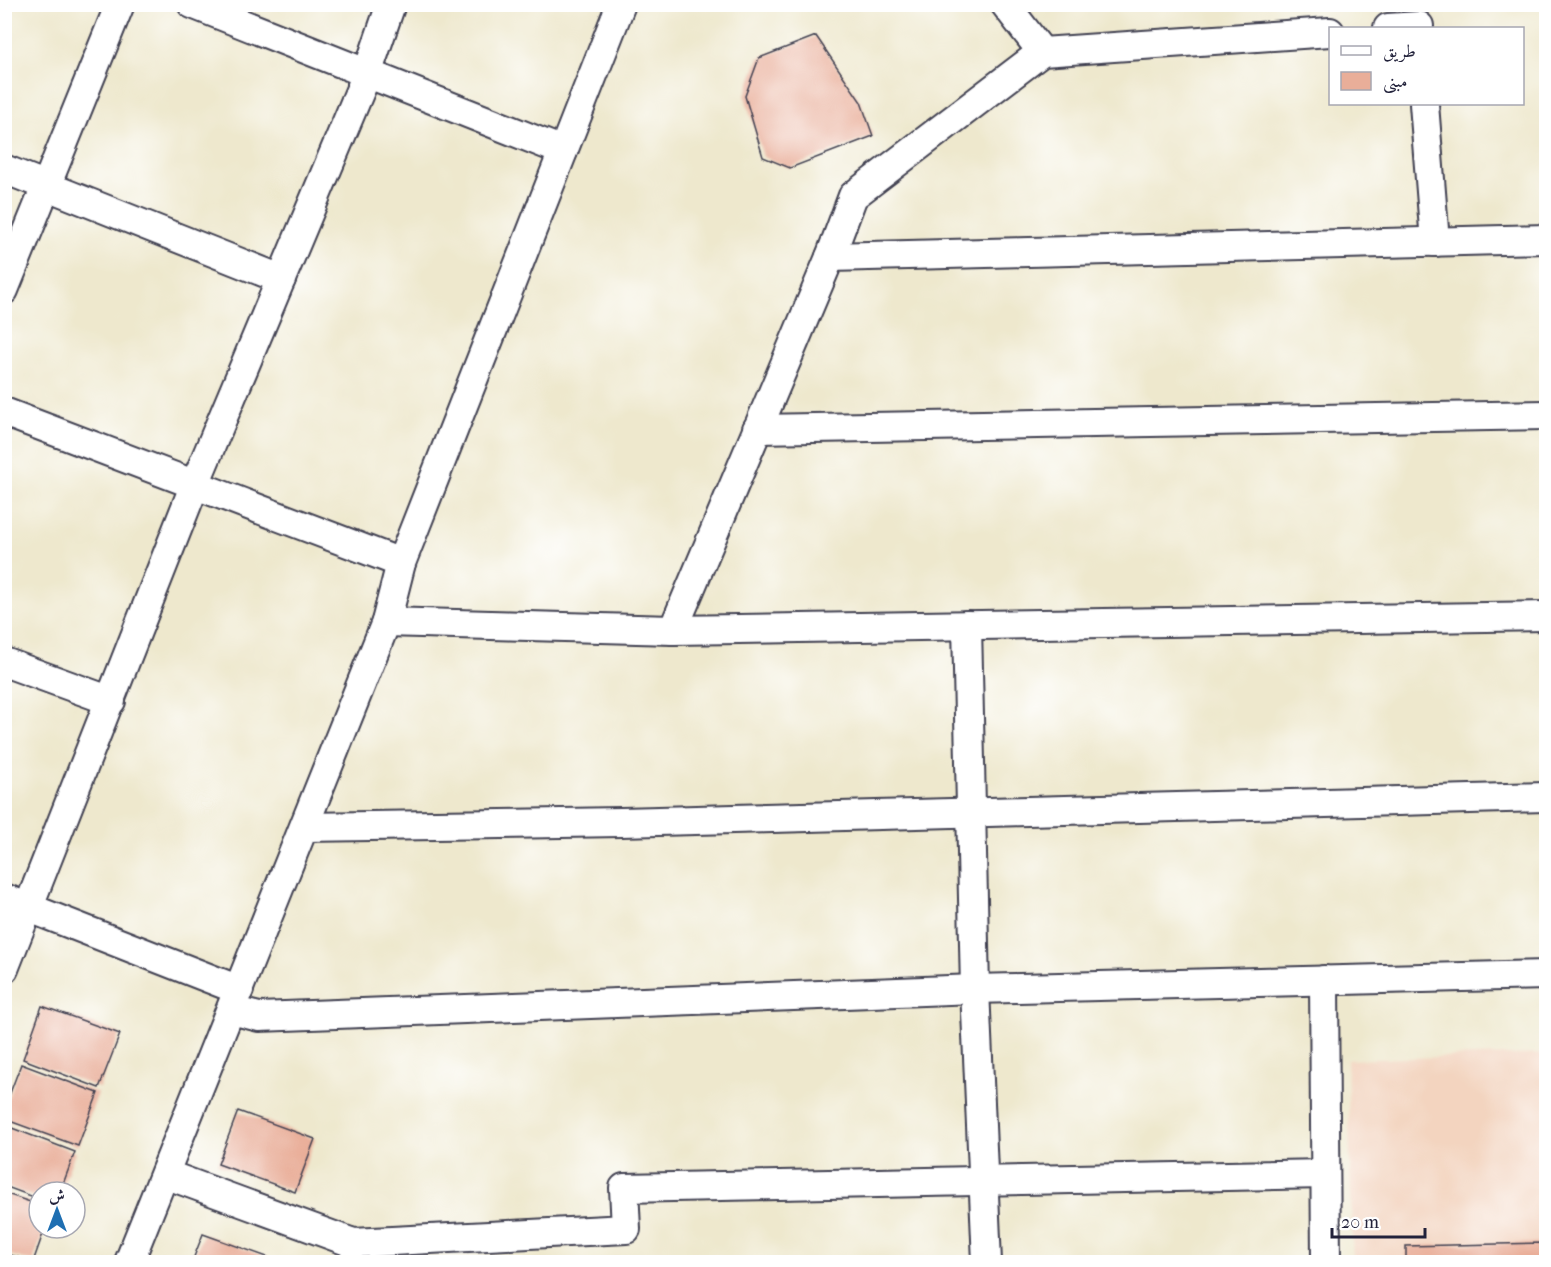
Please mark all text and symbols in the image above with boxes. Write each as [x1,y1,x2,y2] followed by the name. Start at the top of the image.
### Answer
[1329,27,1524,105] legend
[1383,41,1416,63] text: طريق
[1383,71,1408,94] text: مبنى
[27,1180,87,1240] north arrow
[49,1186,65,1205] text: ش
[1332,1201,1425,1239] scale bar
[1341,1212,1379,1233] text: 20 m

